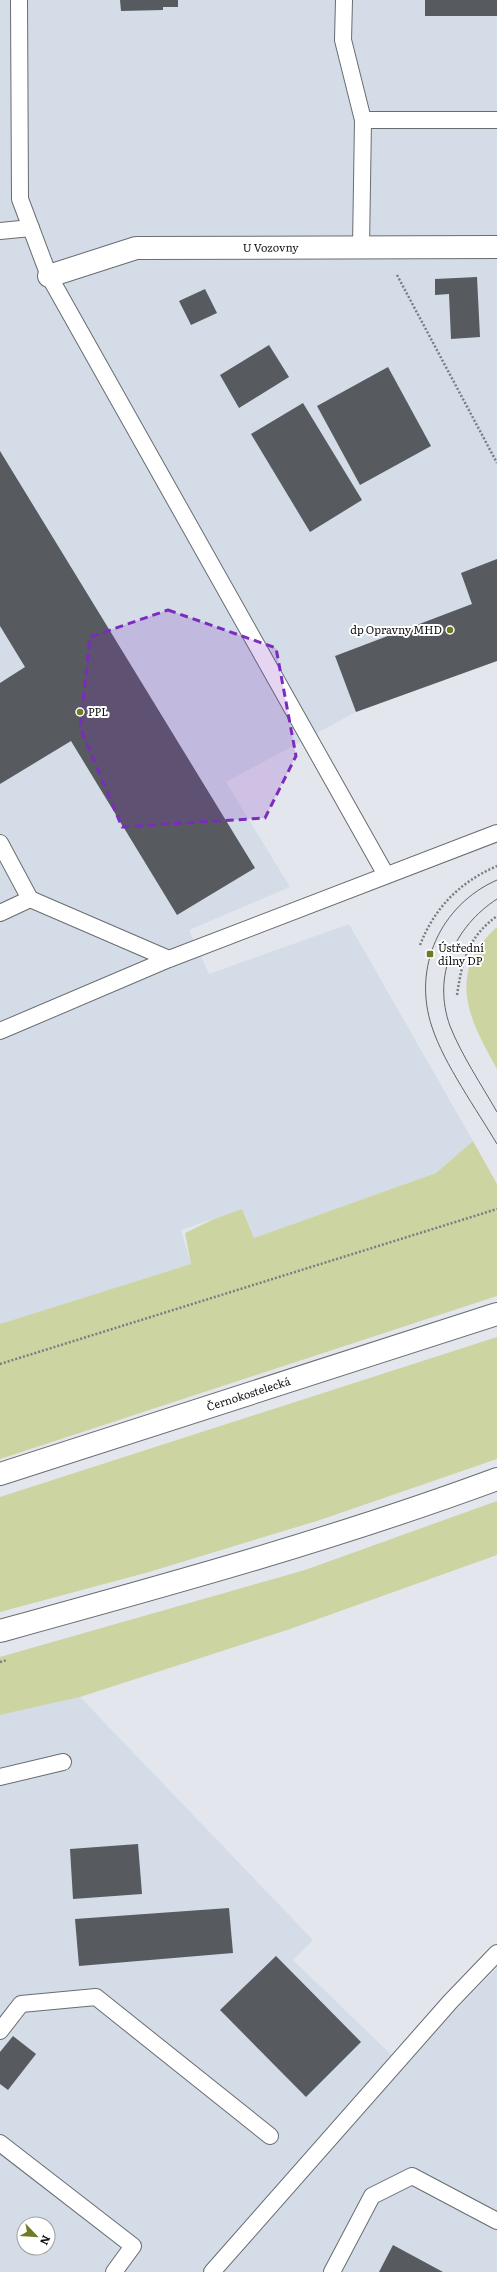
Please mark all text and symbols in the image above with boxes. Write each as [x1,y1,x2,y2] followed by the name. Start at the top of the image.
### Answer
[243,239,299,255] street label: U Vozovny
[350,621,442,637] place label: dp Opravny MHD
[445,625,455,635] marker: dp Opravny MHD
[88,703,108,719] place label: PPL
[75,707,85,717] marker: PPL
[438,939,484,968] place label: Ústřední dílny DP
[425,949,435,959] marker: Ústřední dílny DP
[204,1372,292,1414] street label: Černokostelecká
[16,2216,56,2256] north arrow
[37,2233,55,2248] text: N

